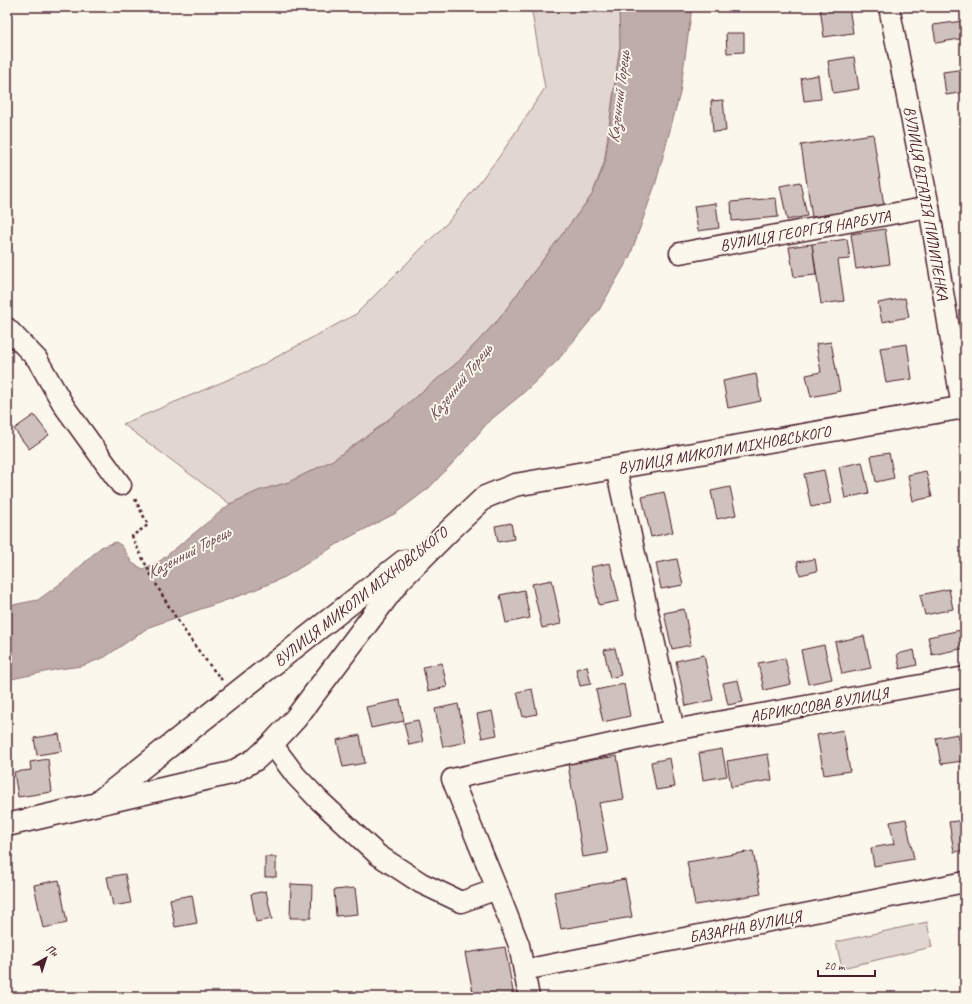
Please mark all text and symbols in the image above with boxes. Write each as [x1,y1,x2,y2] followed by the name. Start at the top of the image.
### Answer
[602,48,636,144] water label: Казенний Торець
[899,105,953,303] street label: ВУЛИЦЯ ВІТАЛІЯ ПИЛИПЕНКА
[718,206,893,256] street label: ВУЛИЦЯ ГЕОРГІЯ НАРБУТА
[422,339,498,425] water label: Казенний Торець
[617,421,834,479] street label: ВУЛИЦЯ МИКОЛИ МІХНОВСЬКОГО
[143,521,236,584] water label: Казенний Торець
[270,521,453,671] street label: ВУЛИЦЯ МИКОЛИ МІХНОВСЬКОГО
[749,683,892,727] street label: АБРИКОСОВА ВУЛИЦЯ
[687,906,805,948] street label: БАЗАРНА ВУЛИЦЯ
[26,938,66,978] north arrow
[43,941,62,960] text: Пн
[818,952,875,978] scale bar
[824,958,846,974] text: 20 m

